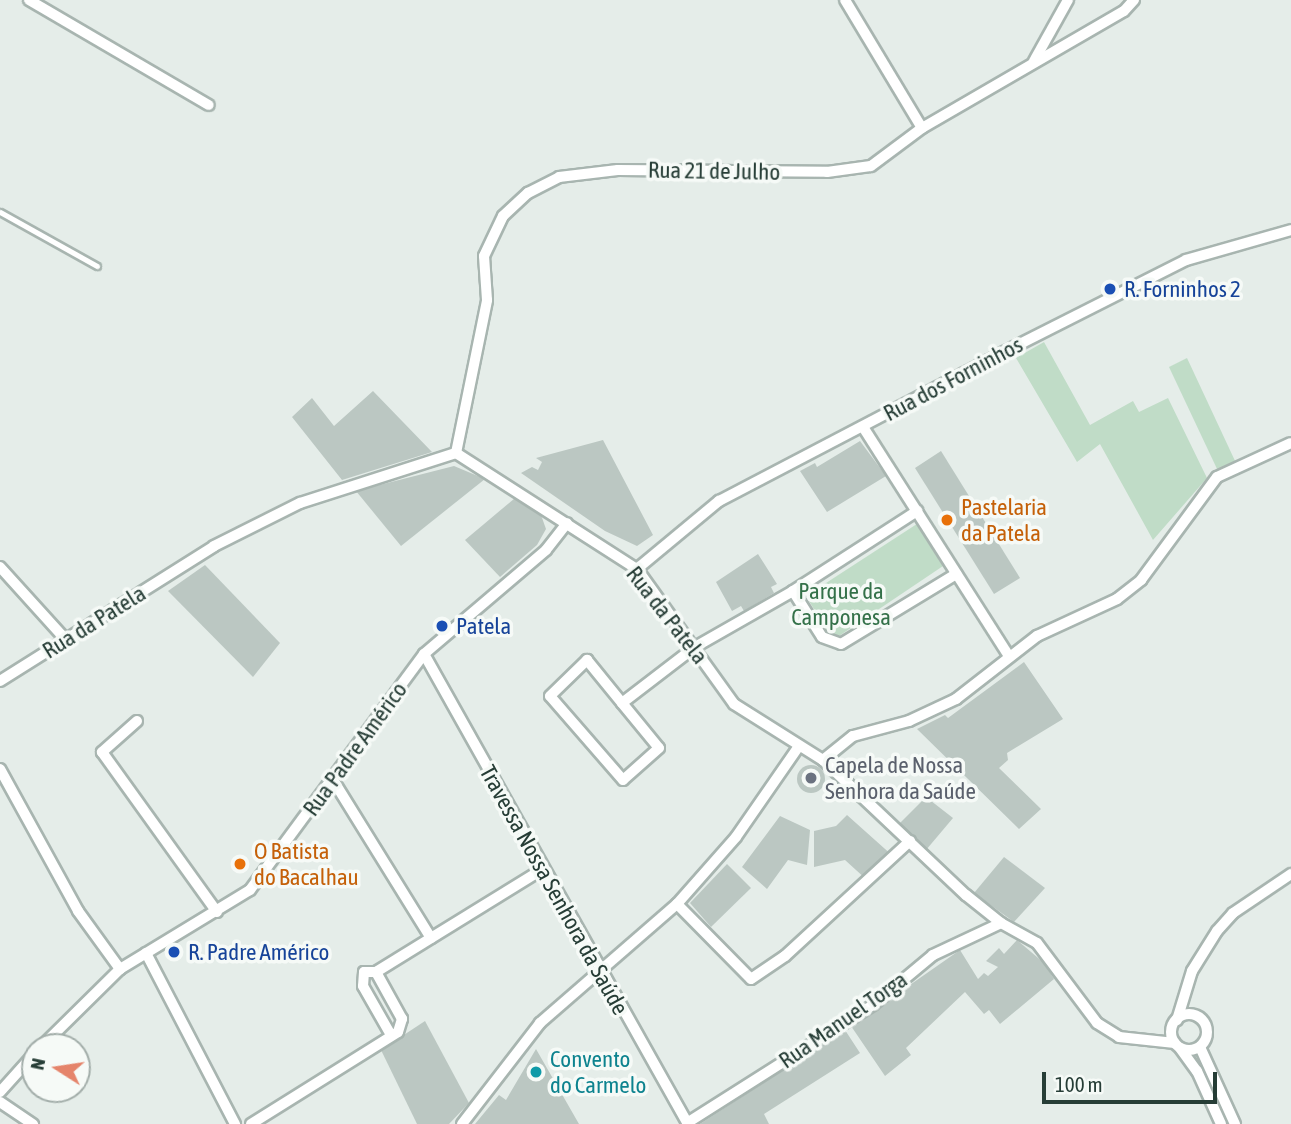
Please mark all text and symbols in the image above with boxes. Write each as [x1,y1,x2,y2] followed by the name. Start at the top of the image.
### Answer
[648,156,780,186] street label: Rua 21 de Julho
[1124,275,1241,303] place label: R. Forninhos 2
[1102,281,1118,297] marker: R. Forninhos 2
[879,331,1027,427] street label: Rua dos Forninhos
[961,493,1047,547] place label: Pastelaria da Patela
[939,512,955,528] marker: Pastelaria da Patela
[620,561,714,669] street label: Rua da Patela
[791,577,891,631] park label: Parque da Camponesa
[37,579,151,665] street label: Rua da Patela
[456,612,511,640] place label: Patela
[434,618,450,634] marker: Patela
[297,677,413,821] street label: Rua Padre Américo
[825,751,976,805] place label: Capela de Nossa Senhora da Saúde
[474,760,634,1020] street label: Travessa Nossa Senhora da Saúde
[803,770,819,786] marker: Capela de Nossa Senhora da Saúde
[254,837,359,891] place label: O Batista do Bacalhau
[232,856,248,872] marker: O Batista do Bacalhau
[188,938,329,966] place label: R. Padre Américo
[166,944,182,960] marker: R. Padre Américo
[774,966,912,1074] street label: Rua Manuel Torga
[21,1033,91,1103] north arrow
[550,1045,646,1099] place label: Convento do Carmelo
[25,1056,49,1072] text: N
[1046,1058,1221,1102] scale bar
[528,1064,544,1080] marker: Convento do Carmelo
[1055,1072,1103,1096] text: 100 m

